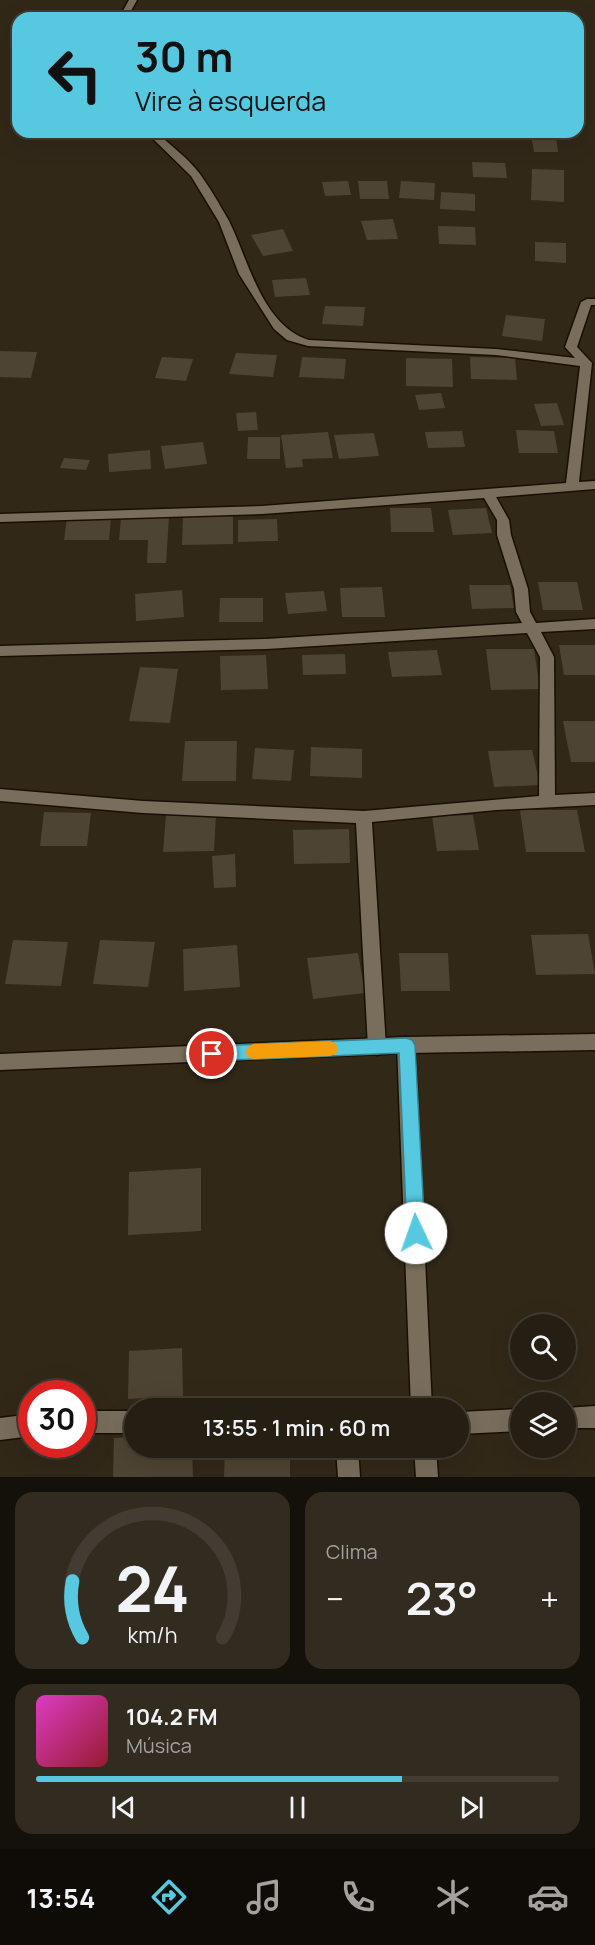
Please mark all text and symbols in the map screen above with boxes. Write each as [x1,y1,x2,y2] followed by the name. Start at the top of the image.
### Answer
[135,27,233,85] text: 30 m
[36,36,114,114] icon: left
[135,82,326,119] text: Vire à esquerda
[186,1028,237,1079] pin
[195,1037,228,1070] icon: arrive
[384,1201,448,1265] position arrow
[510,1314,576,1458] map controls
[510,1314,576,1380] button: search
[18,1380,96,1458] speed limit sign: 30
[510,1392,576,1458] button: layers
[203,1413,390,1443] text: 13:55 · 1 min · 60 m
[326,1538,378,1565] text: Clima
[116,1545,189,1631] text: 24
[406,1567,478,1629] text: 23°
[326,1576,344,1621] text: −
[540,1576,559,1621] text: +
[128,1620,177,1649] text: km/h
[126,1702,218,1732] text: 104.2 FM
[126,1732,192,1759] text: Música
[107,1791,140,1824] icon: previous
[281,1791,314,1824] icon: pause
[455,1791,488,1824] icon: next
[148,1876,190,1918] icon: directions
[243,1876,285,1918] icon: music
[337,1876,379,1918] icon: phone
[432,1876,474,1918] icon: climate
[527,1876,569,1918] icon: car
[26,1879,95,1916] text: 13:54

